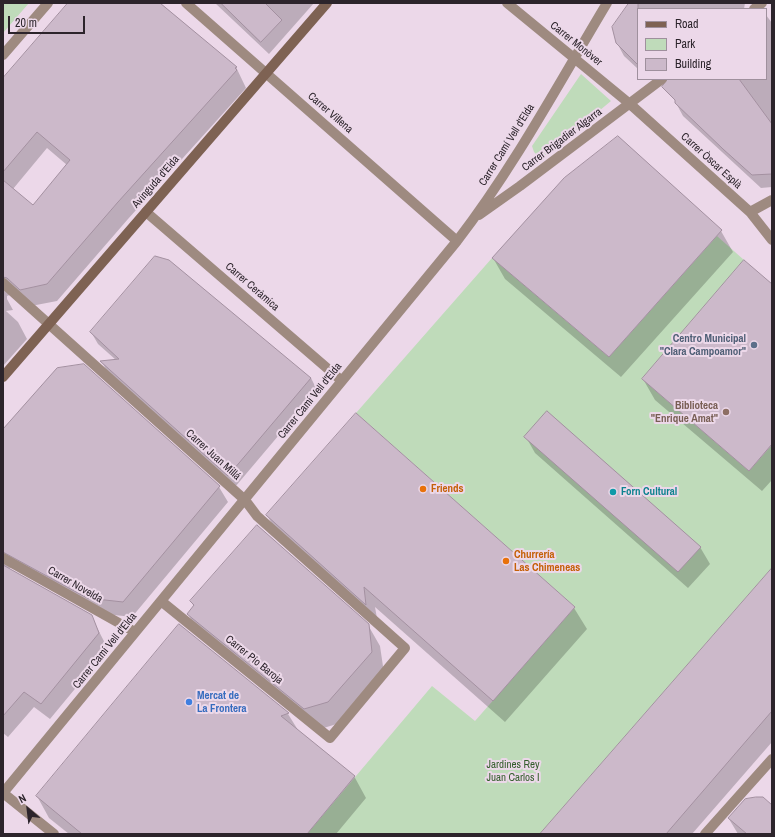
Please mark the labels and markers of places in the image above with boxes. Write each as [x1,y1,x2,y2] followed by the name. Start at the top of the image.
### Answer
[660,332,746,358] place label: Centro Municipal "Clara Campoamor"
[749,340,759,350] marker: Centro Municipal "Clara Campoamor"
[651,399,718,425] place label: Biblioteca "Enrique Amat"
[721,407,731,417] marker: Biblioteca "Enrique Amat"
[431,482,464,496] place label: Friends
[418,484,428,494] marker: Friends
[621,485,677,499] place label: Forn Cultural
[608,487,618,497] marker: Forn Cultural
[514,548,580,574] place label: Churrería Las Chimeneas
[501,556,511,566] marker: Churrería Las Chimeneas
[197,689,247,715] place label: Mercat de La Frontera
[184,697,194,707] marker: Mercat de La Frontera

